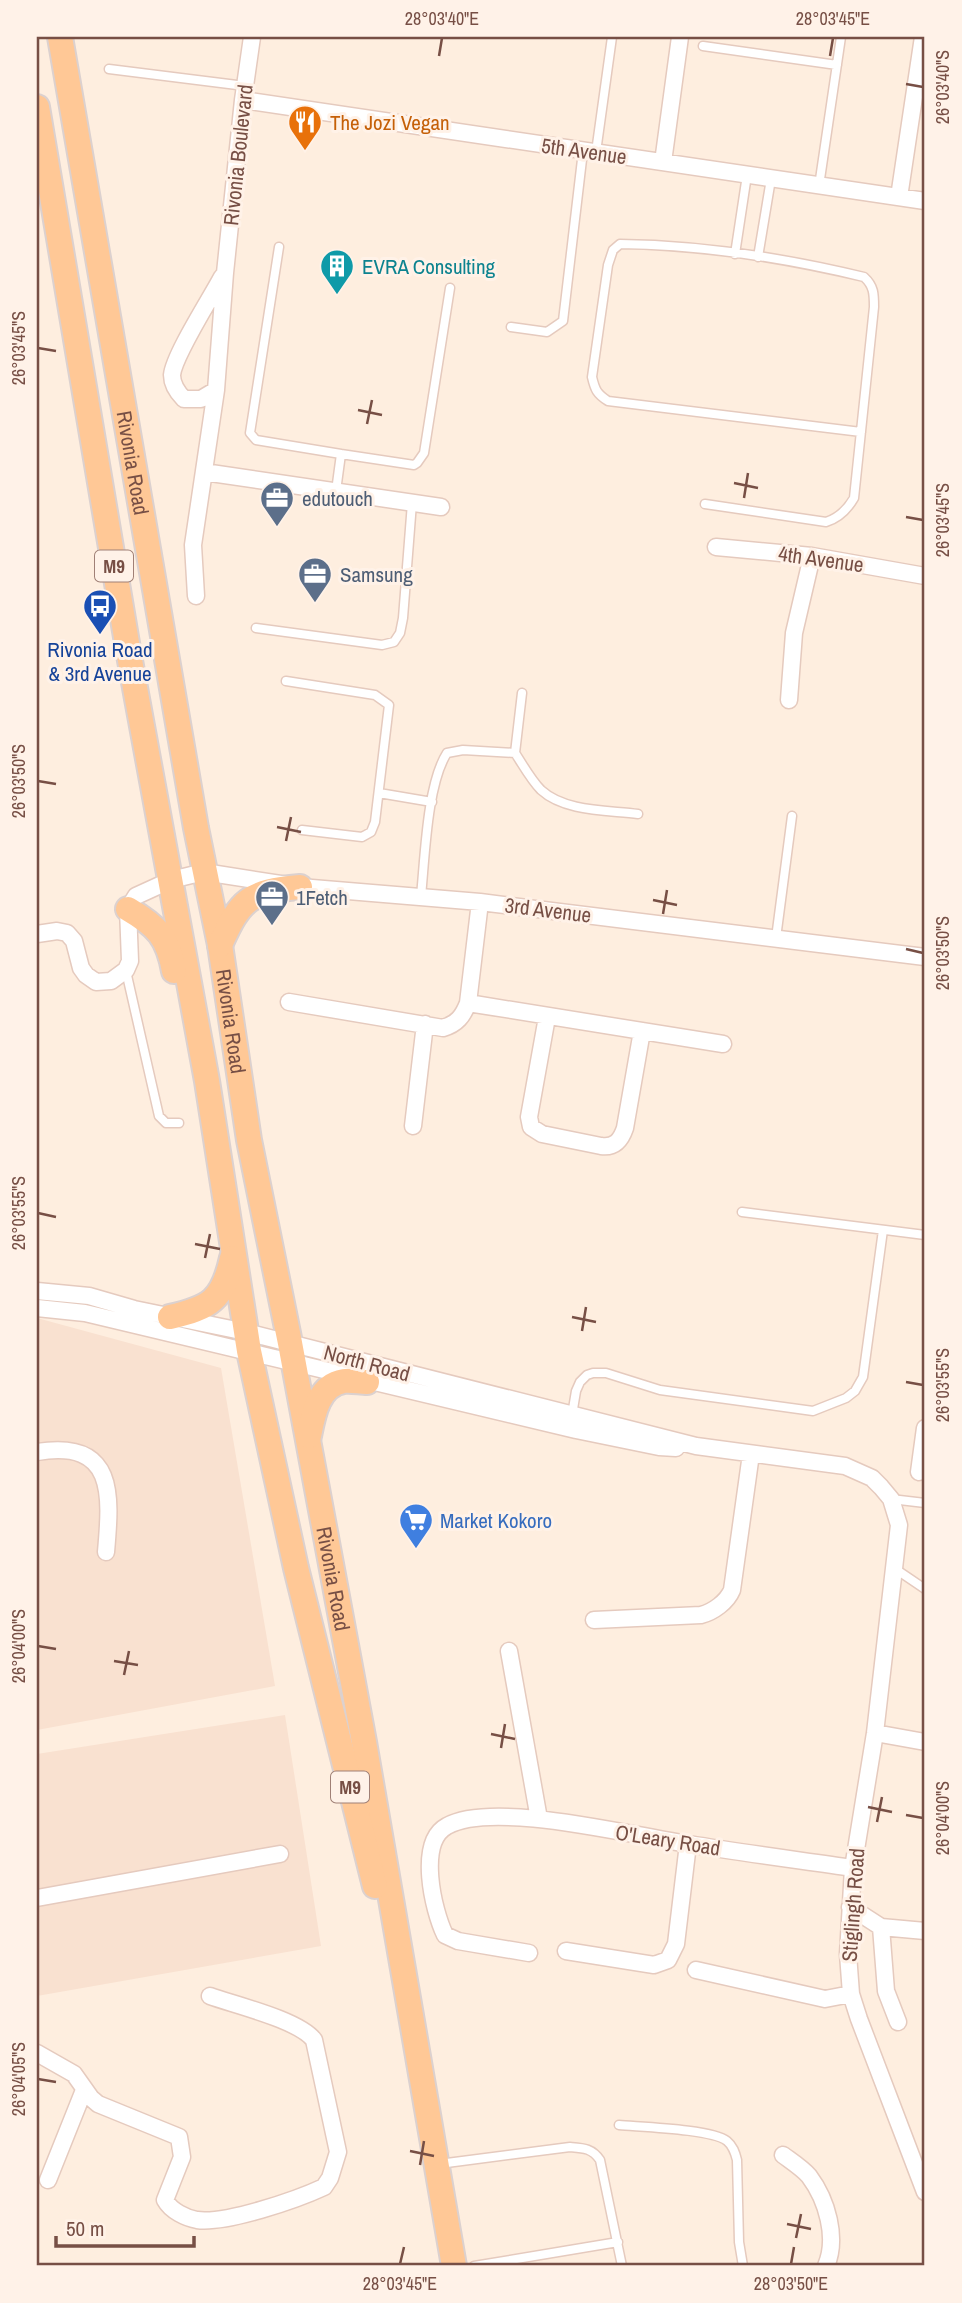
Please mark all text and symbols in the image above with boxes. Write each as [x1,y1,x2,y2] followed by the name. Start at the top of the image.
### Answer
[405,6,479,31] text: 28°03'40"E
[796,6,870,31] text: 28°03'45"E
[930,50,955,124] text: 26°03'40"S
[216,83,260,227] street label: Rivonia Boulevard
[286,103,324,152] restaurant icon: The Jozi Vegan
[330,108,450,137] place label: The Jozi Vegan
[539,131,629,171] street label: 5th Avenue
[318,247,356,296] building icon: EVRA Consulting
[362,252,495,281] place label: EVRA Consulting
[6,311,31,385] text: 26°03'45"S
[110,408,156,517] street label: Rivonia Road
[258,479,296,528] office icon: edutouch
[930,483,955,557] text: 26°03'45"S
[302,484,373,513] place label: edutouch
[776,539,866,579] street label: 4th Avenue
[95,551,133,582] road number: M9
[296,555,334,604] office icon: Samsung
[340,560,413,589] place label: Samsung
[81,587,119,636] bus stop icon: Rivonia Road & 3rd Avenue
[47,635,153,688] place label: Rivonia Road & 3rd Avenue
[6,744,31,818] text: 26°03'50"S
[253,878,291,927] office icon: 1Fetch
[296,883,348,912] place label: 1Fetch
[503,890,593,930] street label: 3rd Avenue
[930,916,955,990] text: 26°03'50"S
[209,967,253,1075] street label: Rivonia Road
[6,1176,31,1250] text: 26°03'55"S
[321,1338,413,1388] street label: North Road
[930,1348,955,1422] text: 26°03'55"S
[397,1501,435,1550] supermarket icon: Market Kokoro
[440,1506,552,1535] place label: Market Kokoro
[310,1524,358,1633] street label: Rivonia Road
[6,1609,31,1683] text: 26°04'00"S
[331,1772,369,1802] road number: M9
[930,1781,955,1855] text: 26°04'00"S
[614,1817,722,1863] street label: O'Leary Road
[835,1847,871,1963] street label: Stiglingh Road
[6,2042,31,2116] text: 26°04'05"S
[56,2205,194,2249] scale bar
[66,2214,104,2243] text: 50 m
[363,2271,437,2296] text: 28°03'45"E
[754,2271,828,2296] text: 28°03'50"E

